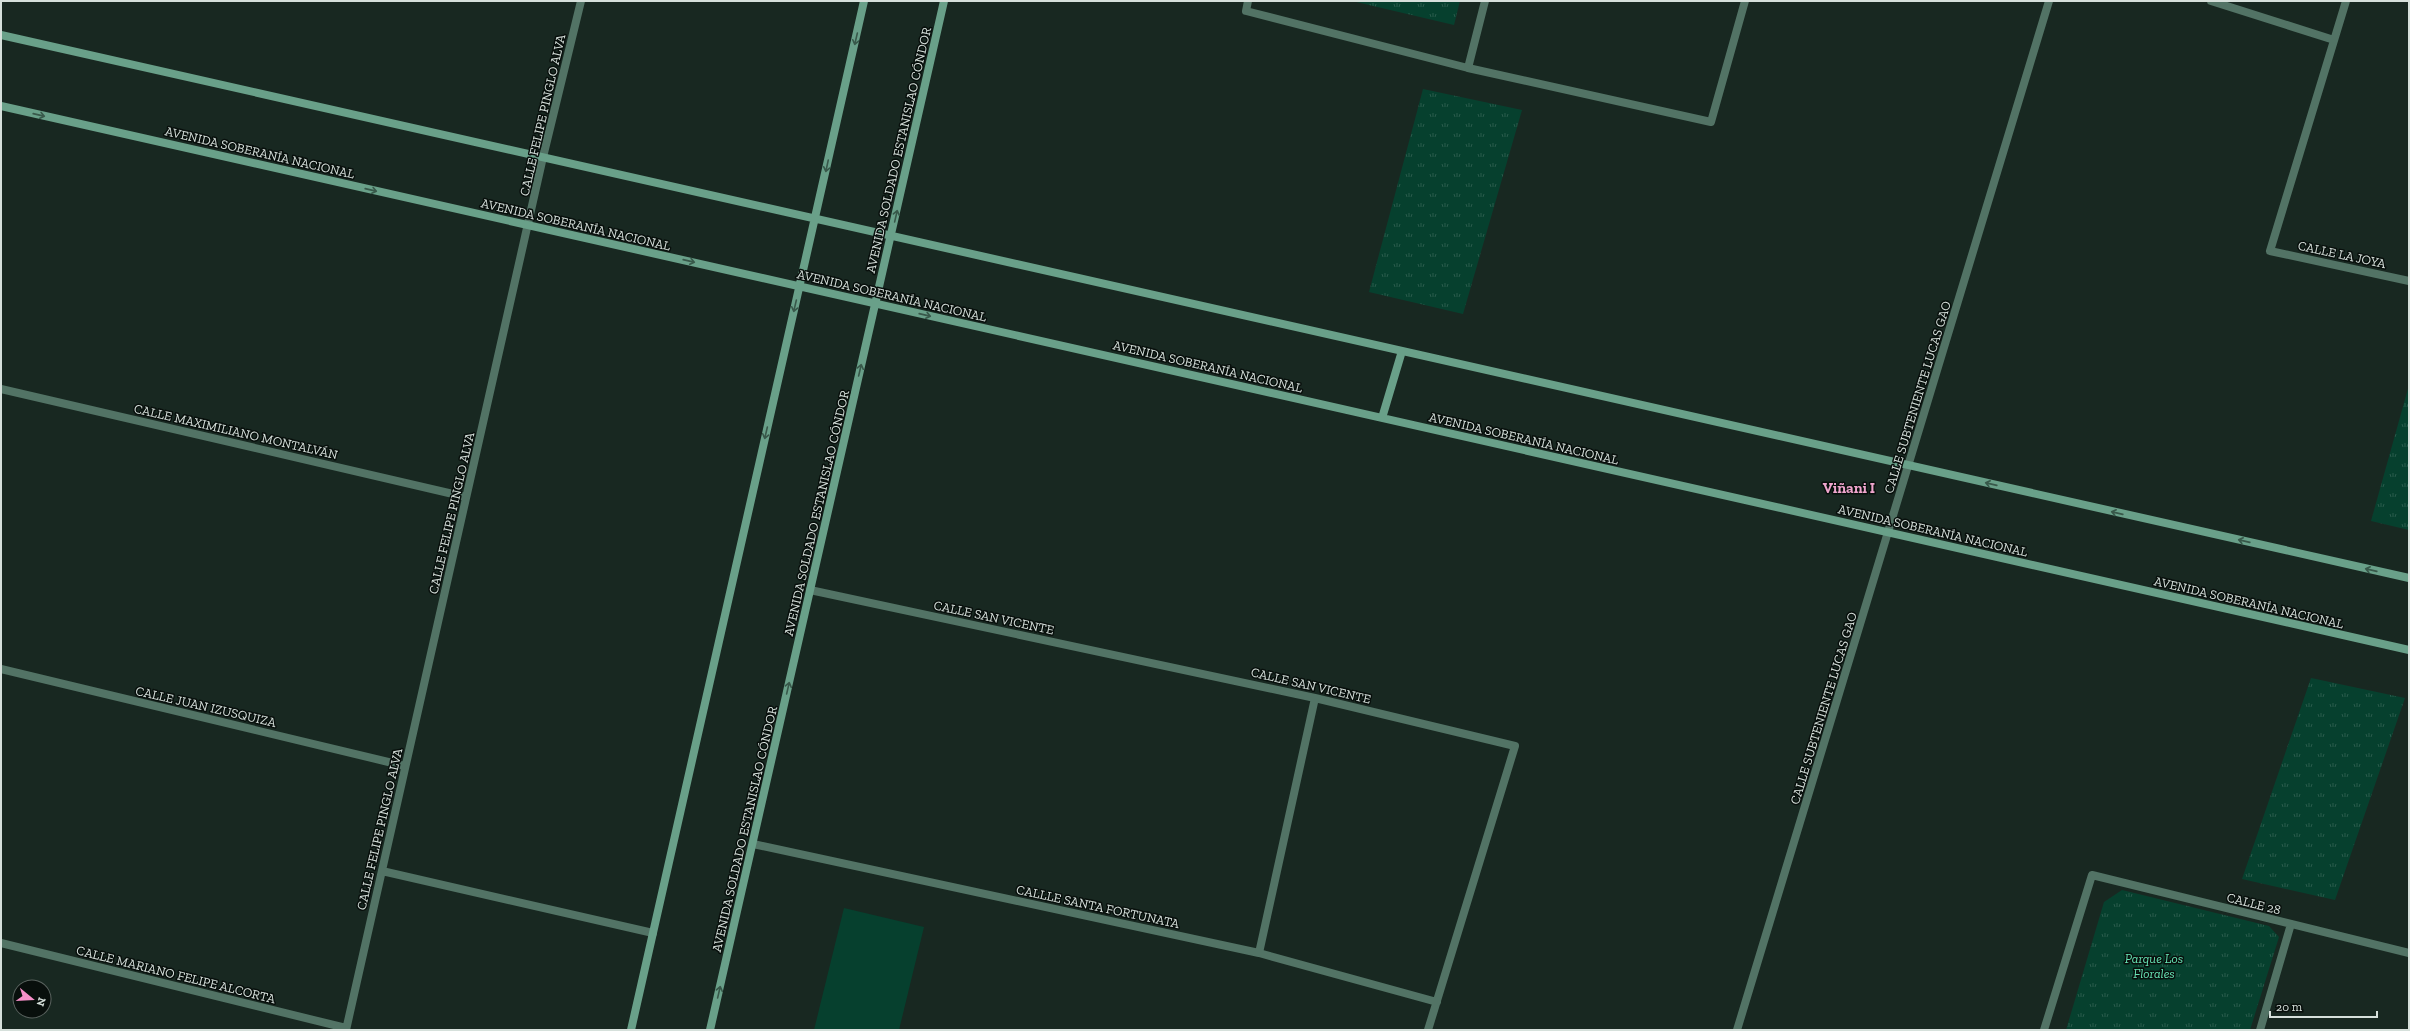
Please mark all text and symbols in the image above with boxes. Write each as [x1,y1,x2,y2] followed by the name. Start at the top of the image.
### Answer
[863,26,934,274] street label: AVENIDA SOLDADO ESTANISLAO CÓNDOR
[517,32,569,197] street label: CALLE FELIPE PINGLO ALVA
[851,32,859,45] one-way arrow
[32,111,45,119] one-way arrow
[164,123,356,182] street label: AVENIDA SOBERANÍA NACIONAL
[822,159,830,172] one-way arrow
[364,186,377,194] one-way arrow
[480,195,672,254] street label: AVENIDA SOBERANÍA NACIONAL
[892,210,900,223] one-way arrow
[2296,238,2388,271] street label: CALLE LA JOYA
[682,258,695,266] one-way arrow
[796,266,988,325] street label: AVENIDA SOBERANÍA NACIONAL
[790,299,798,312] one-way arrow
[1881,299,1954,495] street label: CALLE SUBTENIENTE LUCAS GAO
[918,312,931,319] one-way arrow
[1112,337,1304,396] street label: AVENIDA SOBERANÍA NACIONAL
[857,364,865,377] one-way arrow
[781,389,852,637] street label: AVENIDA SOLDADO ESTANISLAO CÓNDOR
[132,401,340,462] street label: CALLE MAXIMILIANO MONTALVÁN
[1428,409,1620,468] street label: AVENIDA SOBERANÍA NACIONAL
[762,426,770,439] one-way arrow
[426,430,478,595] street label: CALLE FELIPE PINGLO ALVA
[1823,479,1875,497] district label: Viñani I
[1984,479,1997,487] one-way arrow
[1837,501,2029,560] street label: AVENIDA SOBERANÍA NACIONAL
[2111,508,2124,516] one-way arrow
[2238,537,2251,545] one-way arrow
[2365,565,2378,573] one-way arrow
[2153,573,2345,632] street label: AVENIDA SOBERANÍA NACIONAL
[932,597,1056,638] street label: CALLE SAN VICENTE
[1787,610,1860,806] street label: CALLE SUBTENIENTE LUCAS GAO
[1249,664,1373,707] street label: CALLE SAN VICENTE
[785,682,793,695] one-way arrow
[134,683,278,730] street label: CALLE JUAN IZUSQUIZA
[709,705,780,953] street label: AVENIDA SOLDADO ESTANISLAO CÓNDOR
[354,746,406,911] street label: CALLE FELIPE PINGLO ALVA
[1015,882,1181,931] street label: CALLLE SANTA FORTUNATA
[2225,890,2283,917] street label: CALLE 28
[75,942,278,1007] street label: CALLE MARIANO FELIPE ALCORTA
[2125,951,2183,981] park label: Parque Los Florales
[12,979,52,1019] north arrow
[716,986,723,999] one-way arrow
[2270,993,2377,1019] scale bar
[33,996,49,1009] text: N
[2276,1000,2303,1014] text: 20 m

